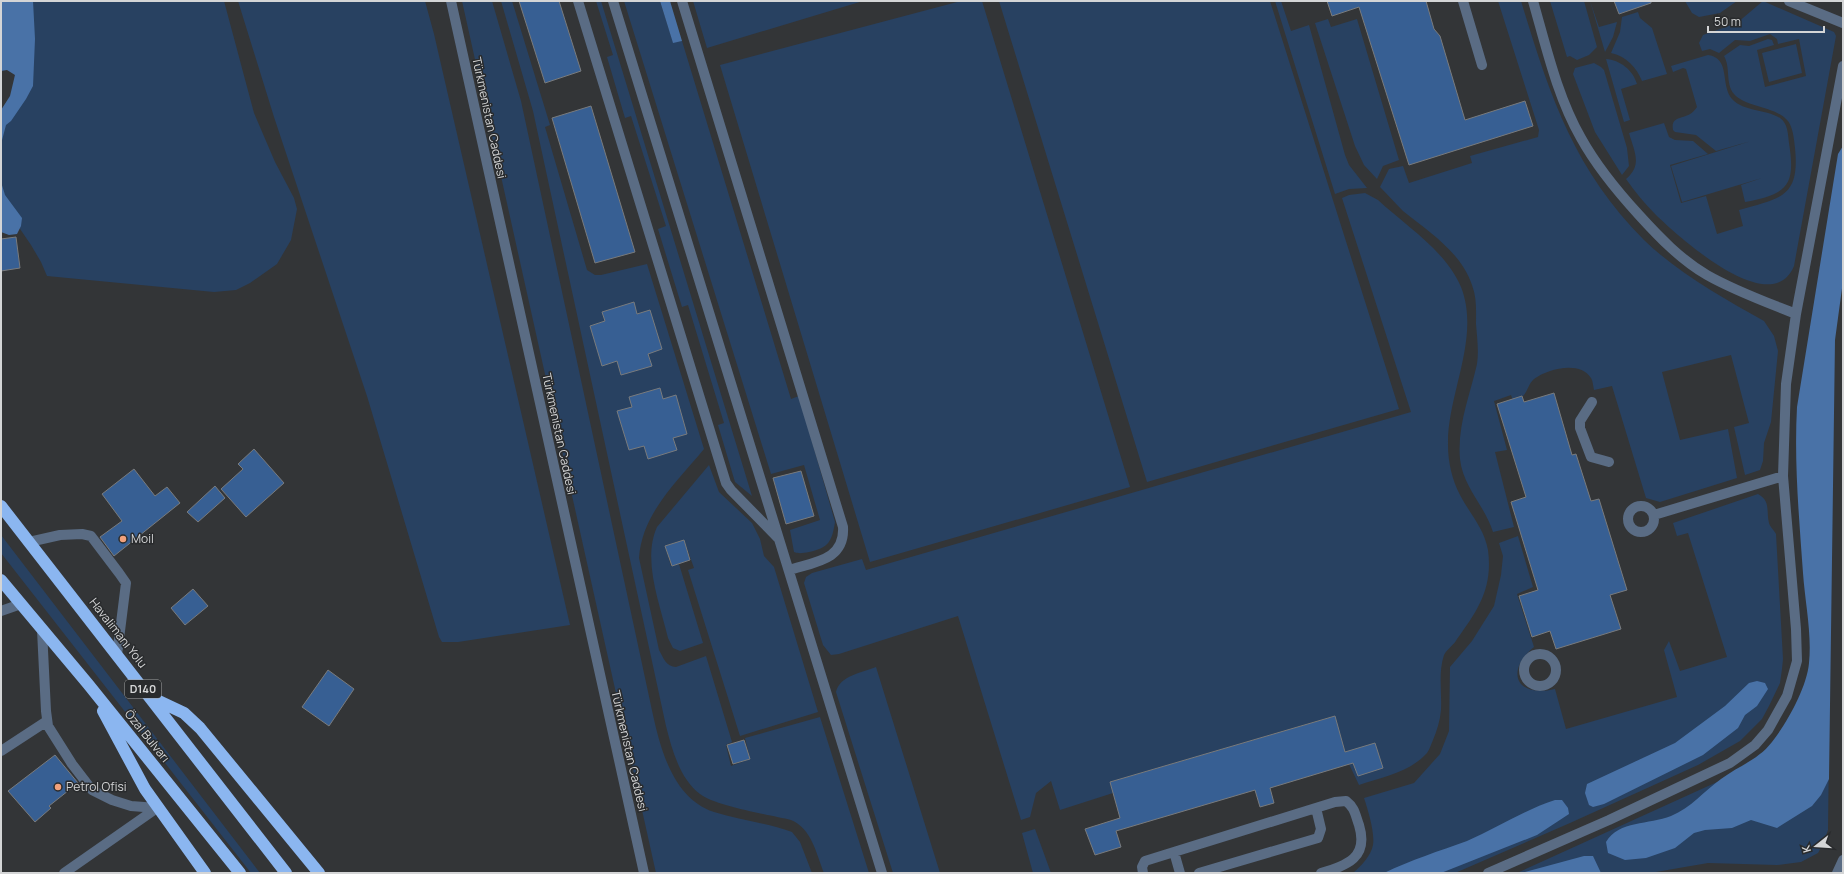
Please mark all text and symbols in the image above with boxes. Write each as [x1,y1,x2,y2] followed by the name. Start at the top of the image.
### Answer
[1708,8,1824,34] scale bar
[1714,13,1741,30] text: 50 m
[468,56,511,180] street label: Türkmenistan Caddesi
[538,372,581,496] street label: Türkmenistan Caddesi
[131,530,154,547] place label: Moil
[118,534,128,544] marker: Moil
[86,594,151,671] street label: Havalimanı Yolu
[125,680,161,698] road number: D140
[607,689,652,813] street label: Türkmenistan Caddesi
[121,706,174,766] street label: Özal Bulvarı
[66,778,127,795] place label: Petrol Ofisi
[53,782,63,792] marker: Petrol Ofisi
[1796,826,1836,866] north arrow
[1797,843,1814,855] text: K

